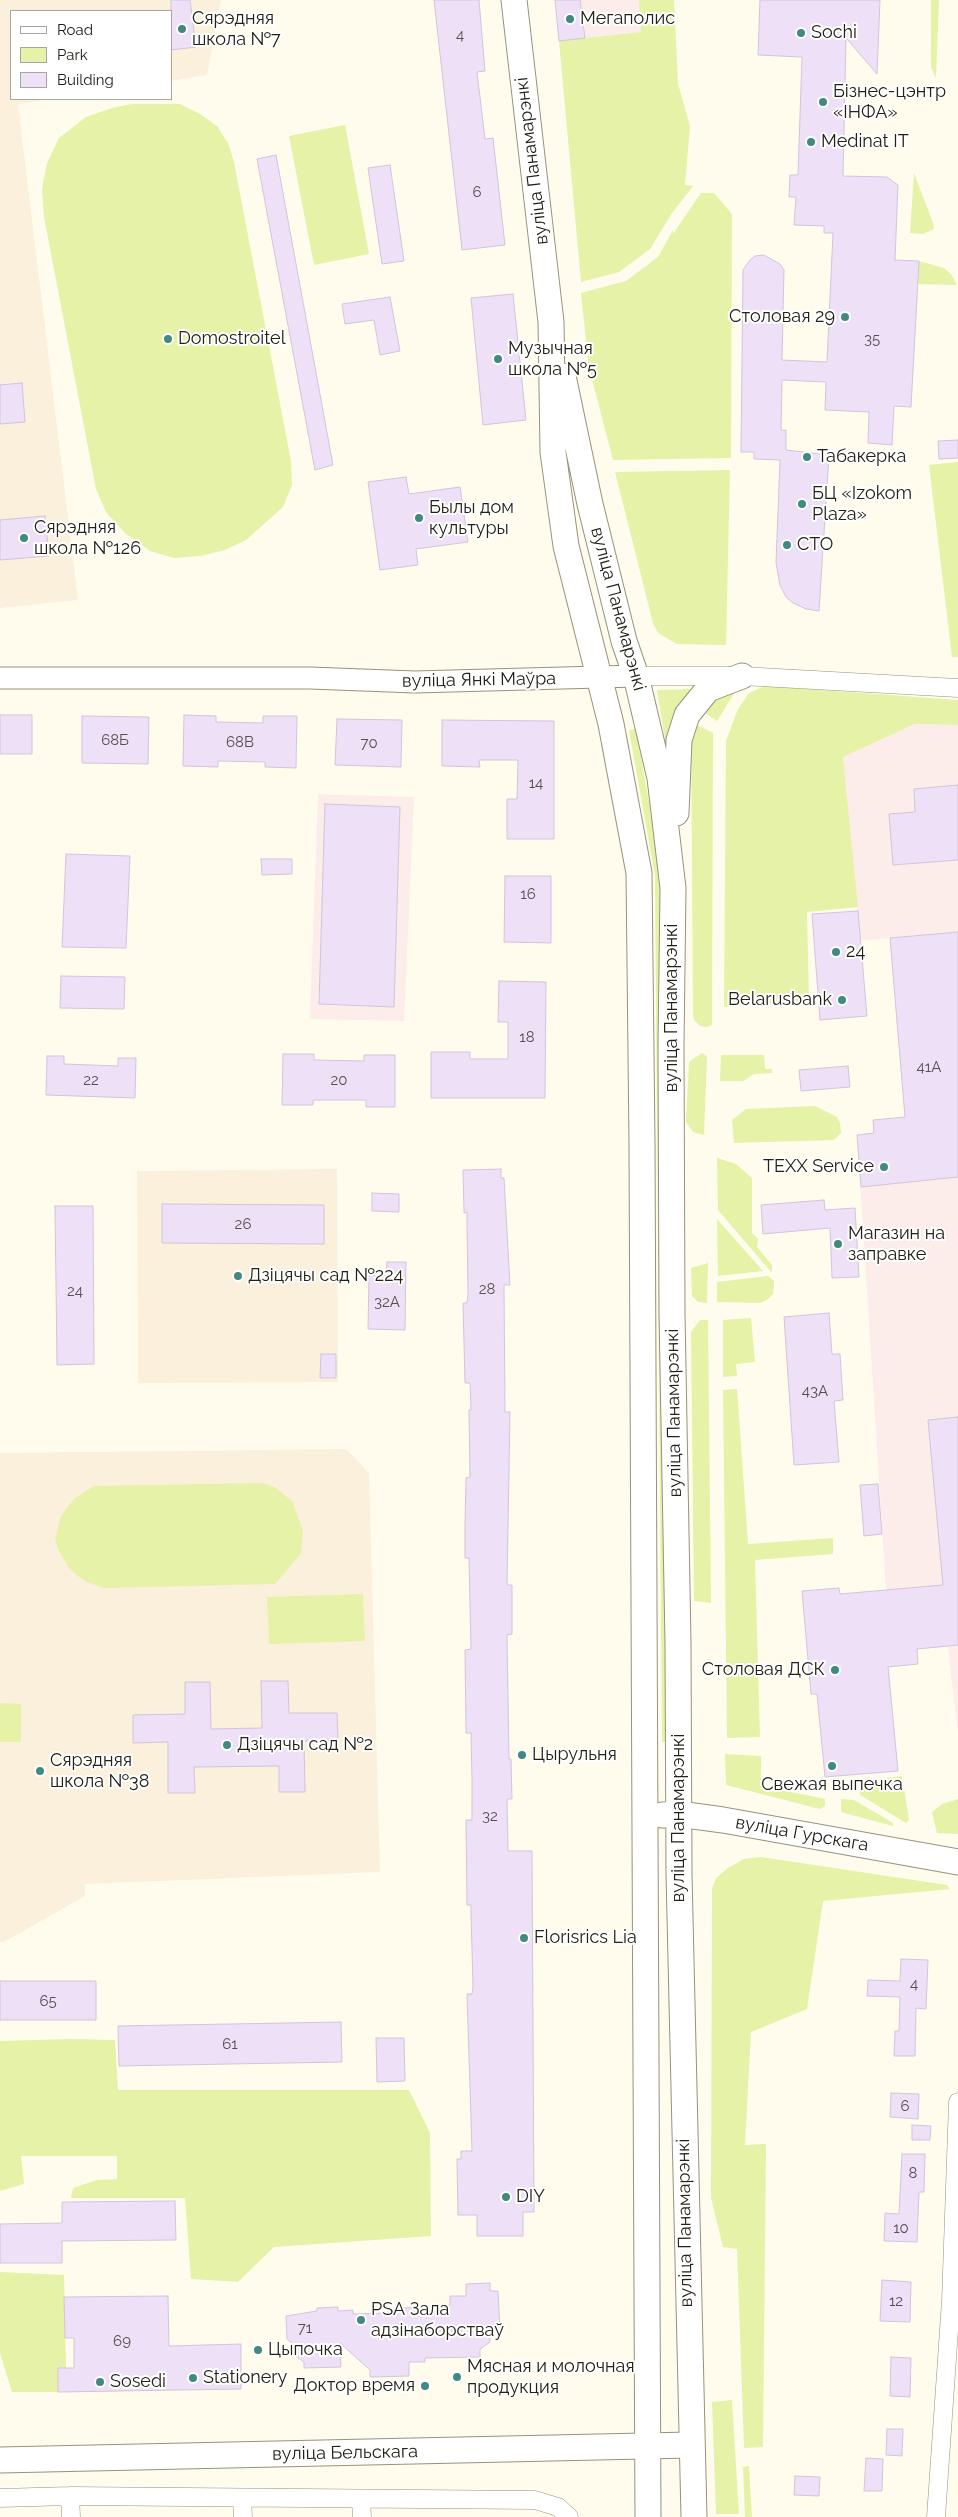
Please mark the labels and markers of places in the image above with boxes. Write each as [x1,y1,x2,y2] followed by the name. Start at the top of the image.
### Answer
[192,8,281,50] place label: Сярэдняя школа №7
[580,8,675,30] place label: Мегаполис
[564,13,576,25] marker: Мегаполис
[811,22,857,44] place label: Sochi
[176,23,188,35] marker: Сярэдняя школа №7
[795,27,807,39] marker: Sochi
[833,81,946,124] place label: Бізнес-цэнтр «ІНФА»
[817,96,829,108] marker: Бізнес-цэнтр «ІНФА»
[821,131,909,153] place label: Medinat IT
[805,136,817,148] marker: Medinat IT
[729,306,835,328] place label: Столовая 29
[839,311,851,323] marker: Столовая 29
[178,328,286,350] place label: Domostroitel
[162,333,174,345] marker: Domostroitel
[508,338,597,380] place label: Музычная школа №5
[492,353,504,365] marker: Музычная школа №5
[817,446,906,468] place label: Табакерка
[801,451,813,463] marker: Табакерка
[812,483,912,526] place label: БЦ «Izokom Plaza»
[429,497,514,540] place label: Былы дом культуры
[796,498,808,510] marker: БЦ «Izokom Plaza»
[413,512,425,524] marker: Былы дом культуры
[34,517,141,560] place label: Сярэдняя школа №126
[18,532,30,544] marker: Сярэдняя школа №126
[797,534,833,556] place label: СТО
[781,539,793,551] marker: СТО
[846,941,865,963] place label: 24
[830,946,842,958] marker: 24
[728,989,832,1011] place label: Belarusbank
[836,994,848,1006] marker: Belarusbank
[763,1156,874,1178] place label: TEXX Service
[878,1161,890,1173] marker: TEXX Service
[848,1223,945,1266] place label: Магазин на заправке
[832,1238,844,1250] marker: Магазин на заправке
[248,1265,403,1287] place label: Дзіцячы сад №224
[232,1270,244,1282] marker: Дзіцячы сад №224
[702,1659,825,1681] place label: Столовая ДСК
[829,1664,841,1676] marker: Столовая ДСК
[237,1734,373,1756] place label: Дзіцячы сад №2
[221,1739,233,1751] marker: Дзіцячы сад №2
[532,1744,617,1766] place label: Цырульня
[516,1749,528,1761] marker: Цырульня
[50,1750,149,1792] place label: Сярэдняя школа №38
[826,1760,838,1772] marker: Свежая выпечка
[34,1765,46,1777] marker: Сярэдняя школа №38
[761,1774,903,1796] place label: Свежая выпечка
[534,1927,637,1949] place label: Florisrics Lia
[518,1932,530,1944] marker: Florisrics Lia
[516,2186,545,2208] place label: DIY
[500,2191,512,2203] marker: DIY
[371,2299,504,2342] place label: PSA Зала адзінаборстваў
[355,2314,367,2326] marker: PSA Зала адзінаборстваў
[268,2339,343,2361] place label: Цыпочка
[252,2344,264,2356] marker: Цыпочка
[467,2356,635,2398] place label: Мясная и молочная продукция
[203,2367,287,2389] place label: Stationery
[110,2371,166,2393] place label: Sosedi
[451,2371,463,2383] marker: Мясная и молочная продукция
[187,2372,199,2384] marker: Stationery
[293,2375,415,2397] place label: Доктор время
[94,2376,106,2388] marker: Sosedi
[419,2380,431,2392] marker: Доктор время

